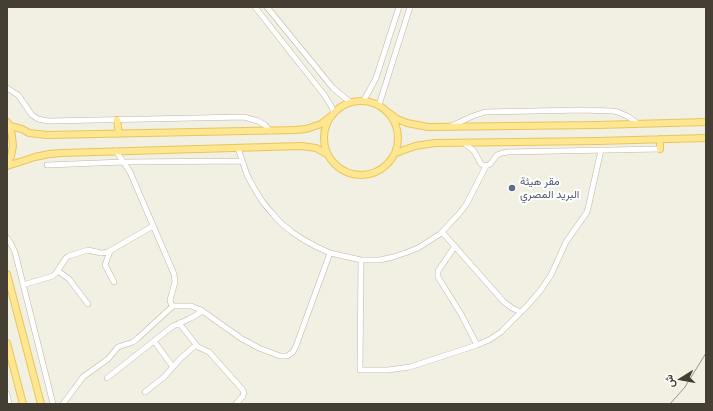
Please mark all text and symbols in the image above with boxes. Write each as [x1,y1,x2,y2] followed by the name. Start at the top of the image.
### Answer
[520,175,579,201] place label: مقر هيئة البريد المصري
[507,183,517,193] marker: مقر هيئة البريد المصري
[661,359,701,399] north arrow
[660,373,677,389] text: ش

